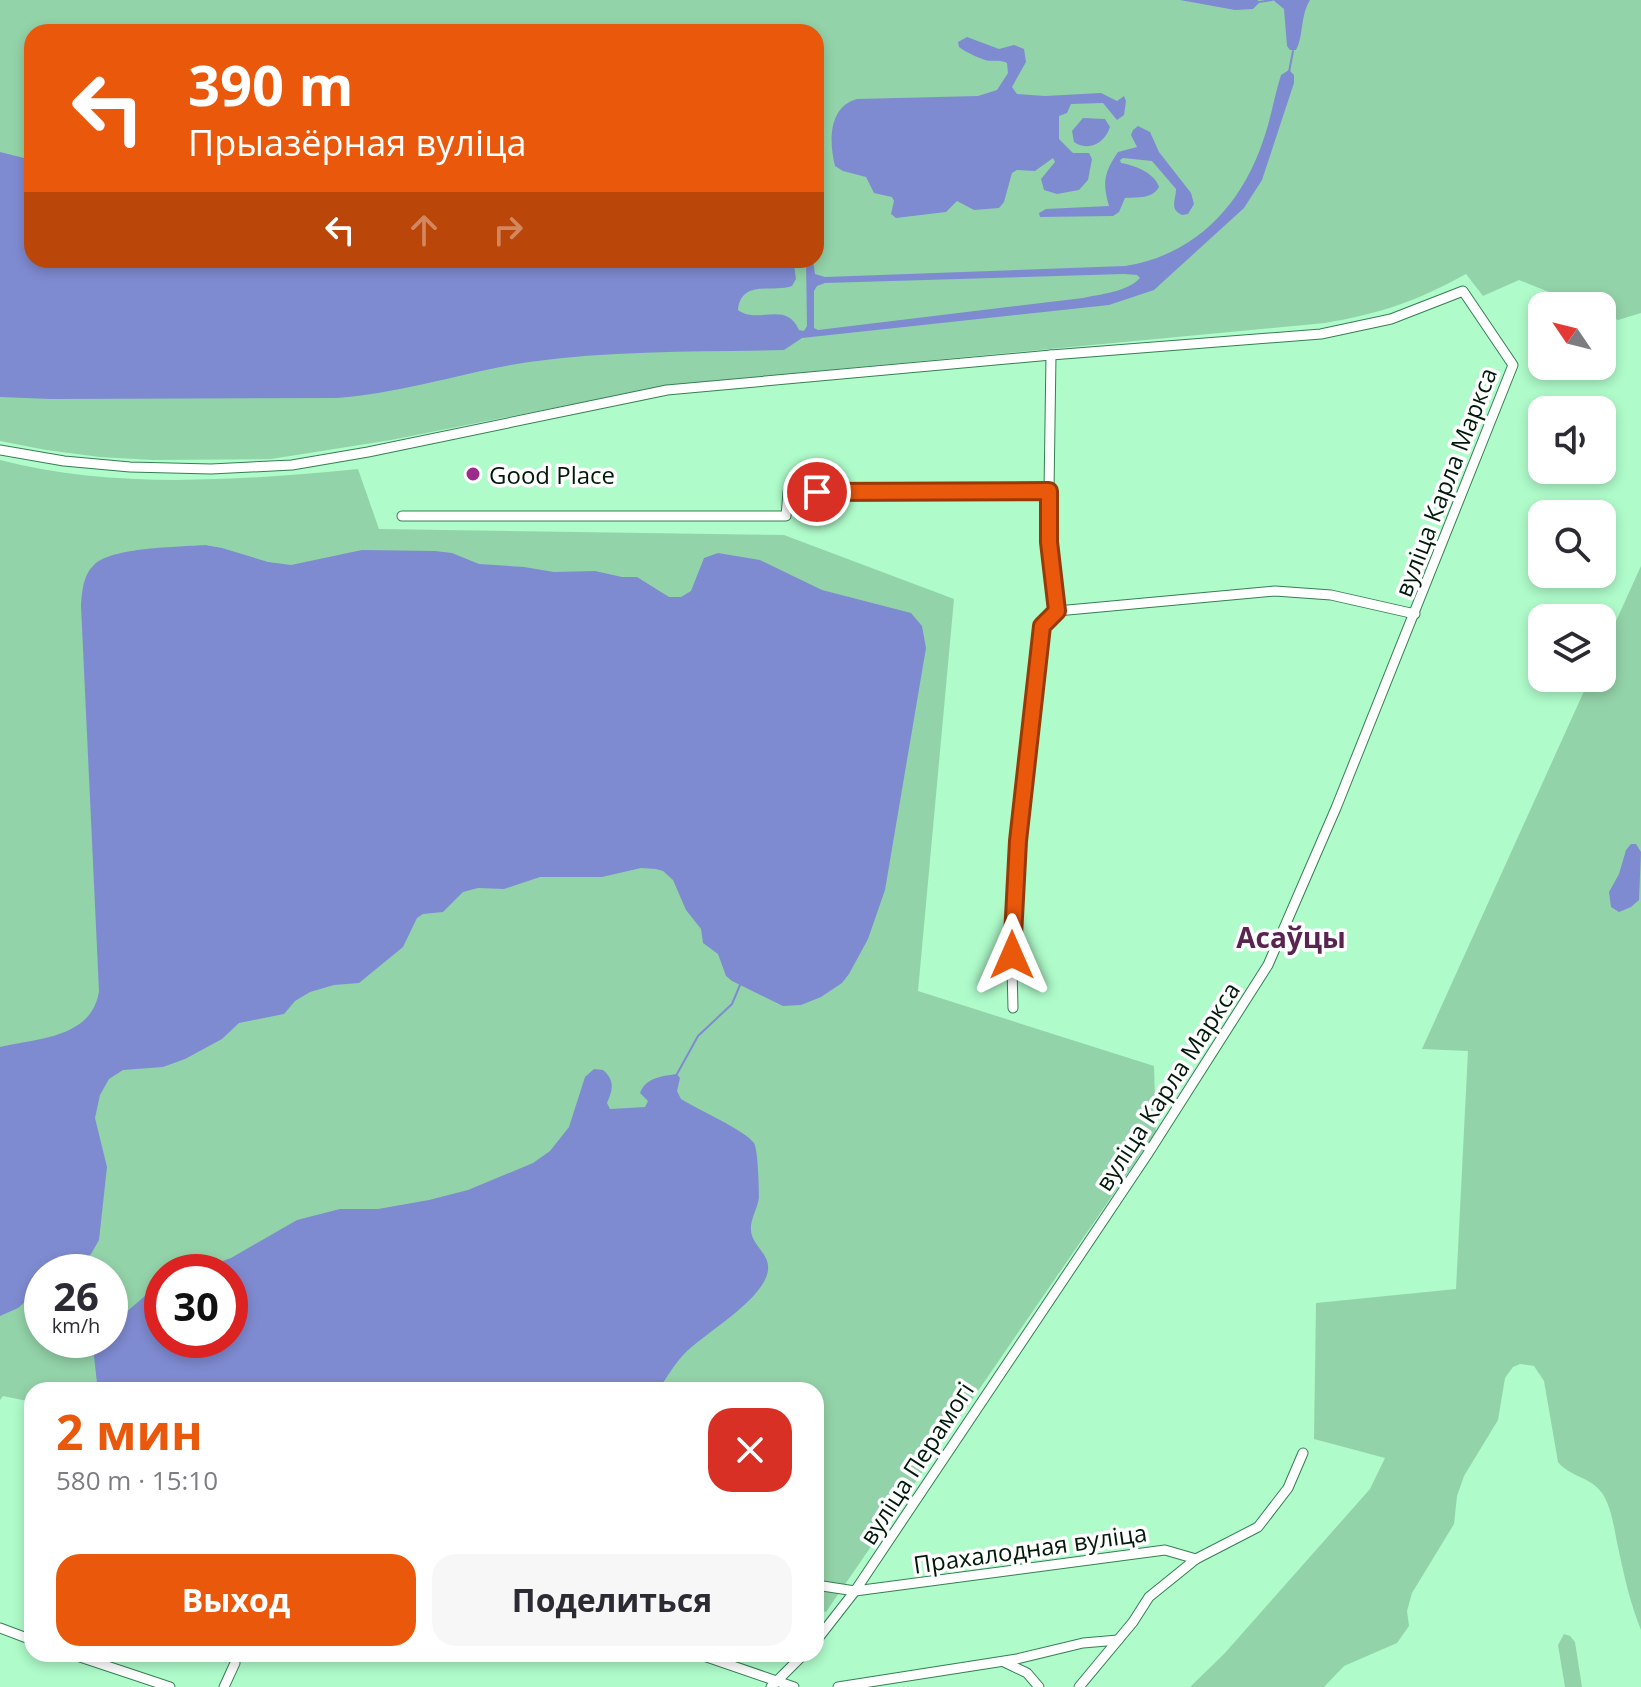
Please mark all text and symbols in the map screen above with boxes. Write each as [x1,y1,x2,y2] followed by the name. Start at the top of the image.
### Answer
[188,46,354,122] text: 390 m
[56,56,160,160] icon: left
[188,118,527,167] text: Прыазёрная вуліца
[318,208,362,252] icon: left
[402,208,446,252] icon: ahead
[486,208,530,252] icon: right
[1528,292,1616,380] north arrow
[1528,292,1616,692] map controls
[1386,363,1504,601] street label: вуліца Карла Маркса
[1528,396,1616,484] button: sound
[489,458,615,491] place label: Good Place
[783,458,851,526] pin
[464,465,482,483] marker: Good Place
[795,470,839,514] icon: arrive
[1528,500,1616,588] button: search
[1528,604,1616,692] button: layers
[970,913,1054,997] position arrow
[1236,918,1346,956] district label: Асаўцы
[1087,975,1247,1197] street label: вуліца Карла Маркса
[144,1254,248,1358] speed limit sign: 30
[53,1268,99,1323] text: 26
[52,1312,100,1339] text: km/h
[851,1375,981,1551] street label: вуліца Перамогі
[56,1399,203,1464] text: 2 мин
[708,1408,792,1492] button: close
[56,1462,218,1498] text: 580 m · 15:10
[911,1515,1149,1581] street label: Прахалодная вуліца
[56,1554,416,1646] button: Выход
[432,1554,792,1646] button: Поделиться

